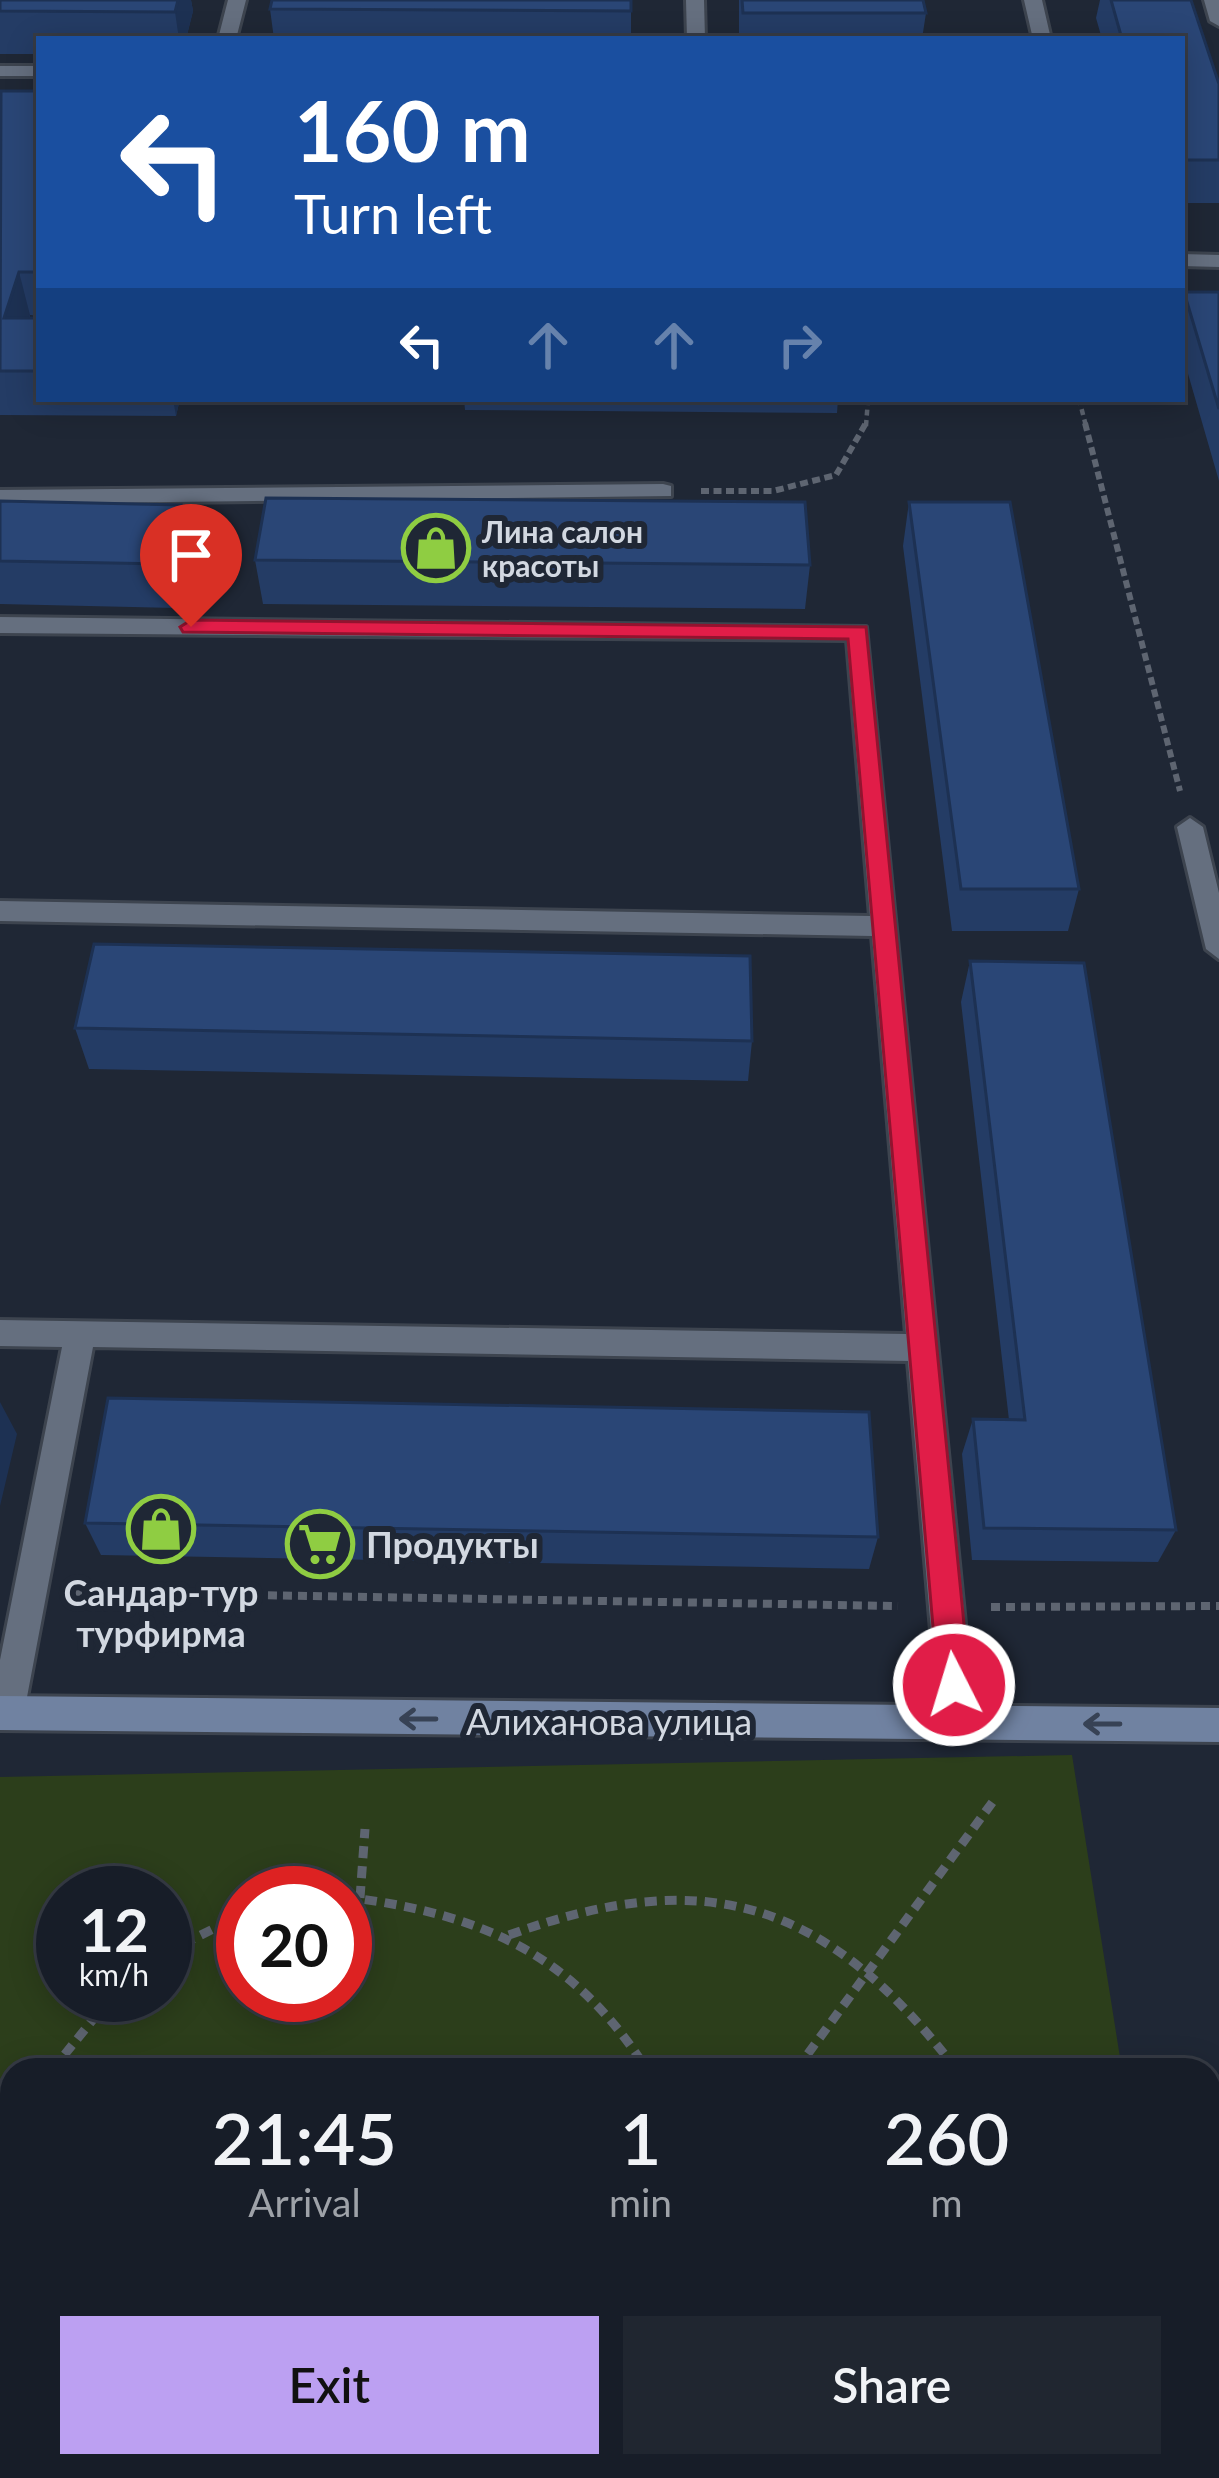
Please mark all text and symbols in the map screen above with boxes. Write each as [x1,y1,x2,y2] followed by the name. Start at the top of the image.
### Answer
[294,79,531,180] text: 160 m
[96,84,252,240] icon: left
[294,181,492,246] text: Turn left
[389,312,455,378] icon: left
[515,312,581,378] icon: ahead
[641,312,707,378] icon: ahead
[767,312,833,378] icon: right
[140,504,242,627] pin
[401,513,471,583] shop icon: Лина салон красоты
[481,513,643,583] place label: Лина салон красоты
[158,522,224,588] icon: arrive
[126,1494,196,1564] shop icon: Сандар-тур турфирма
[285,1509,355,1579] supermarket icon: Продукты
[366,1522,539,1566] place label: Продукты
[63,1570,259,1655] place label: Сандар-тур турфирма
[891,1622,1017,1748] position arrow
[466,1699,752,1743] street label: Алиханова улица
[399,1708,438,1730] one-way arrow
[1083,1713,1122,1736] one-way arrow
[216,1866,372,2022] speed limit sign: 20
[79,1893,149,1965] text: 12
[79,1956,149,1992] text: km/h
[212,2094,397,2180] text: 21:45
[620,2094,661,2180] text: 1
[884,2094,1009,2180] text: 260
[248,2179,361,2225] text: Arrival
[609,2179,672,2225] text: min
[931,2179,963,2225] text: m
[60,2316,599,2454] button: Exit
[623,2316,1161,2454] button: Share

